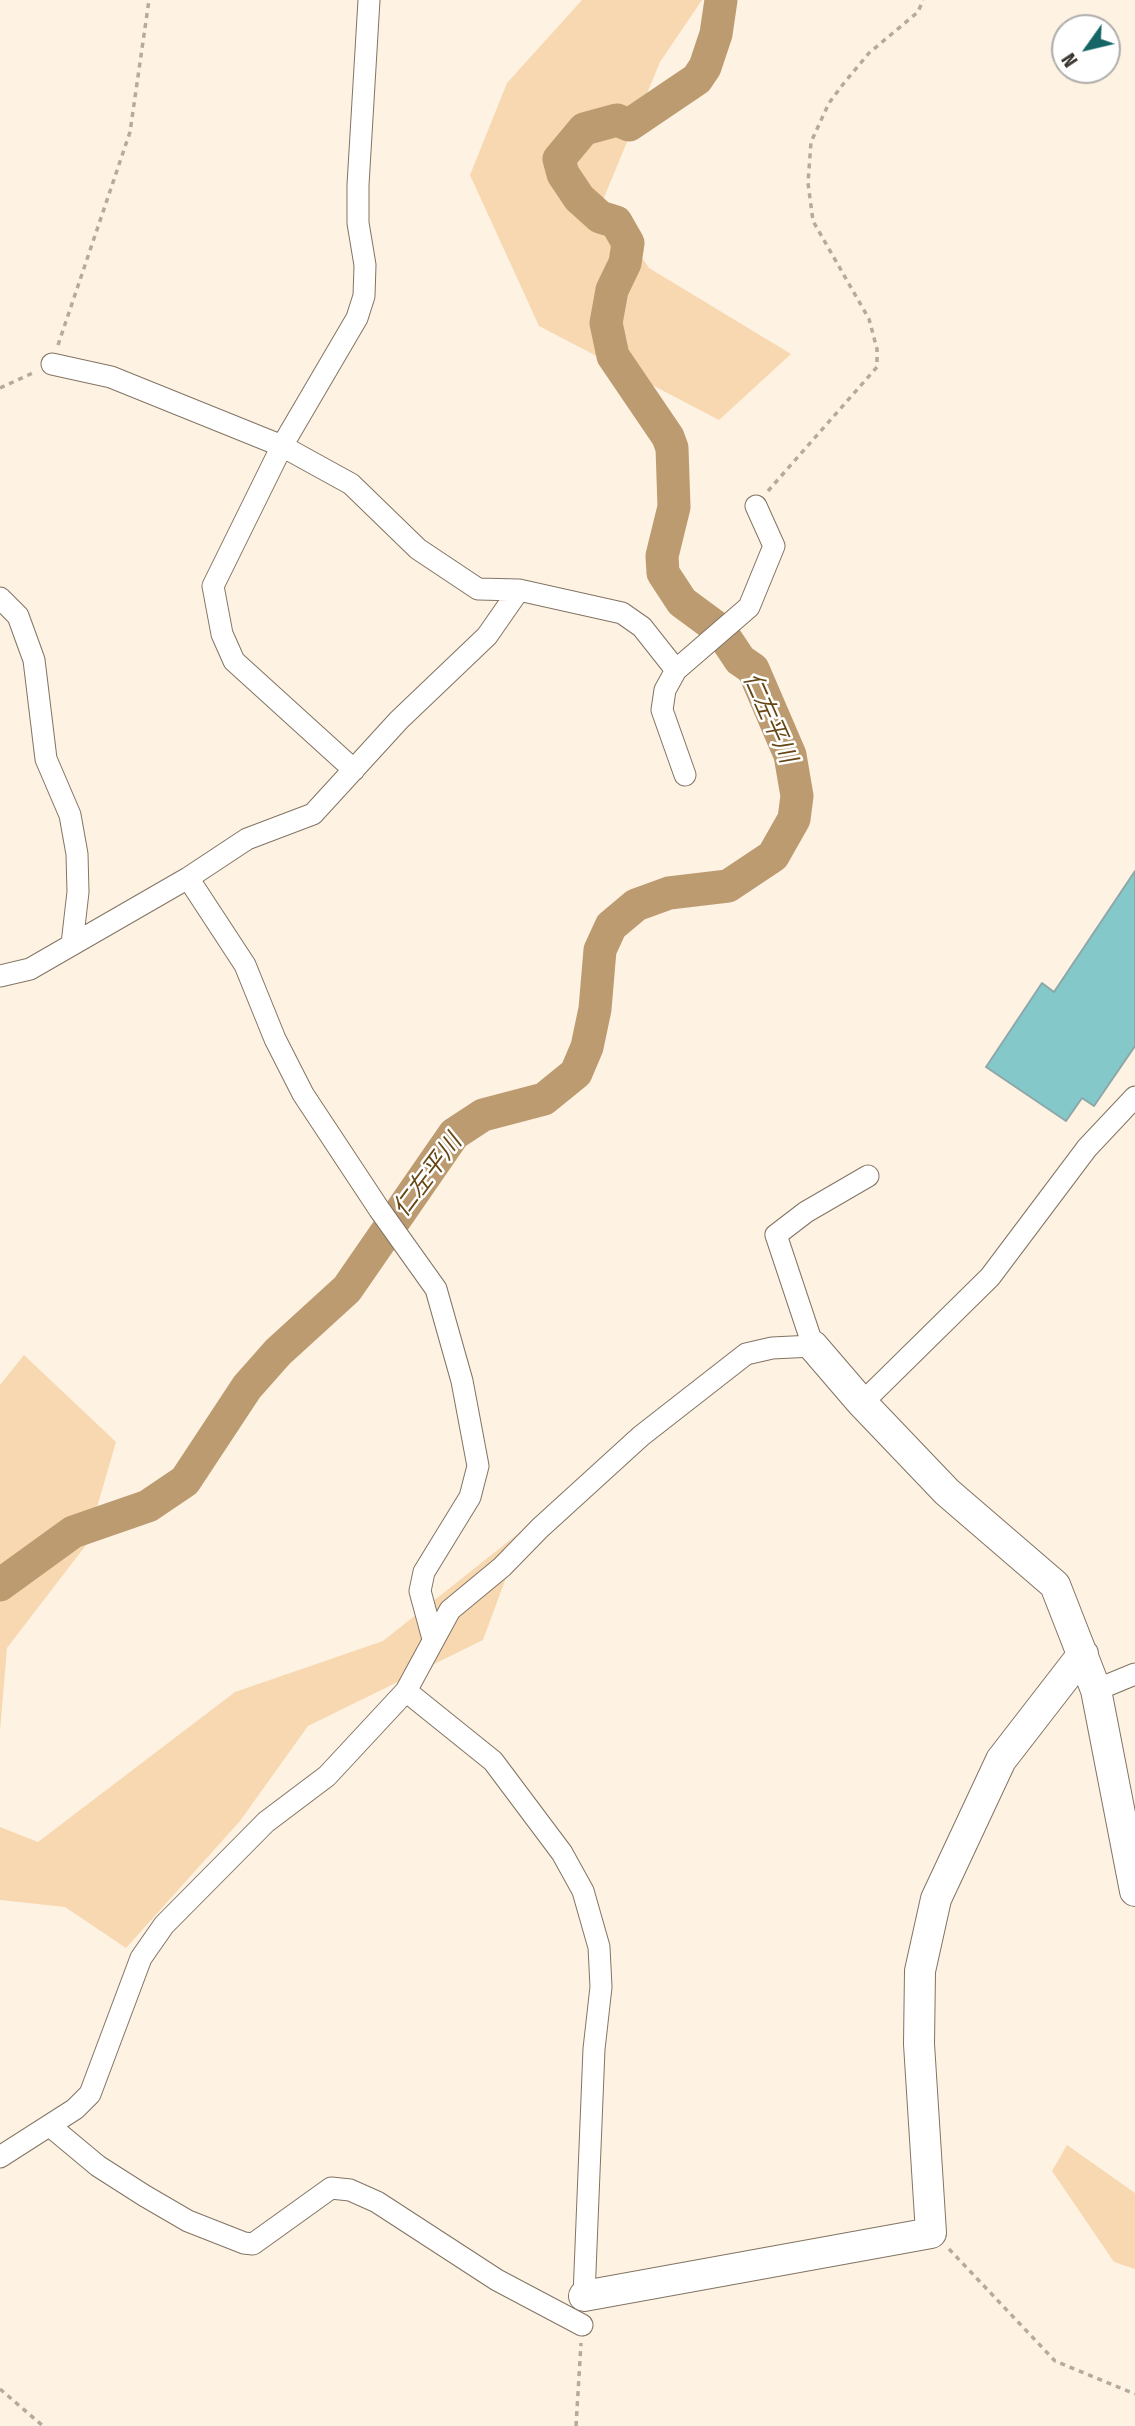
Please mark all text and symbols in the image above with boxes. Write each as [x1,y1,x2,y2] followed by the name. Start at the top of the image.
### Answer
[1051,14,1121,84] north arrow
[1057,49,1083,71] text: N
[736,668,802,768] water label: 仁左平川
[388,1129,468,1223] water label: 仁左平川

